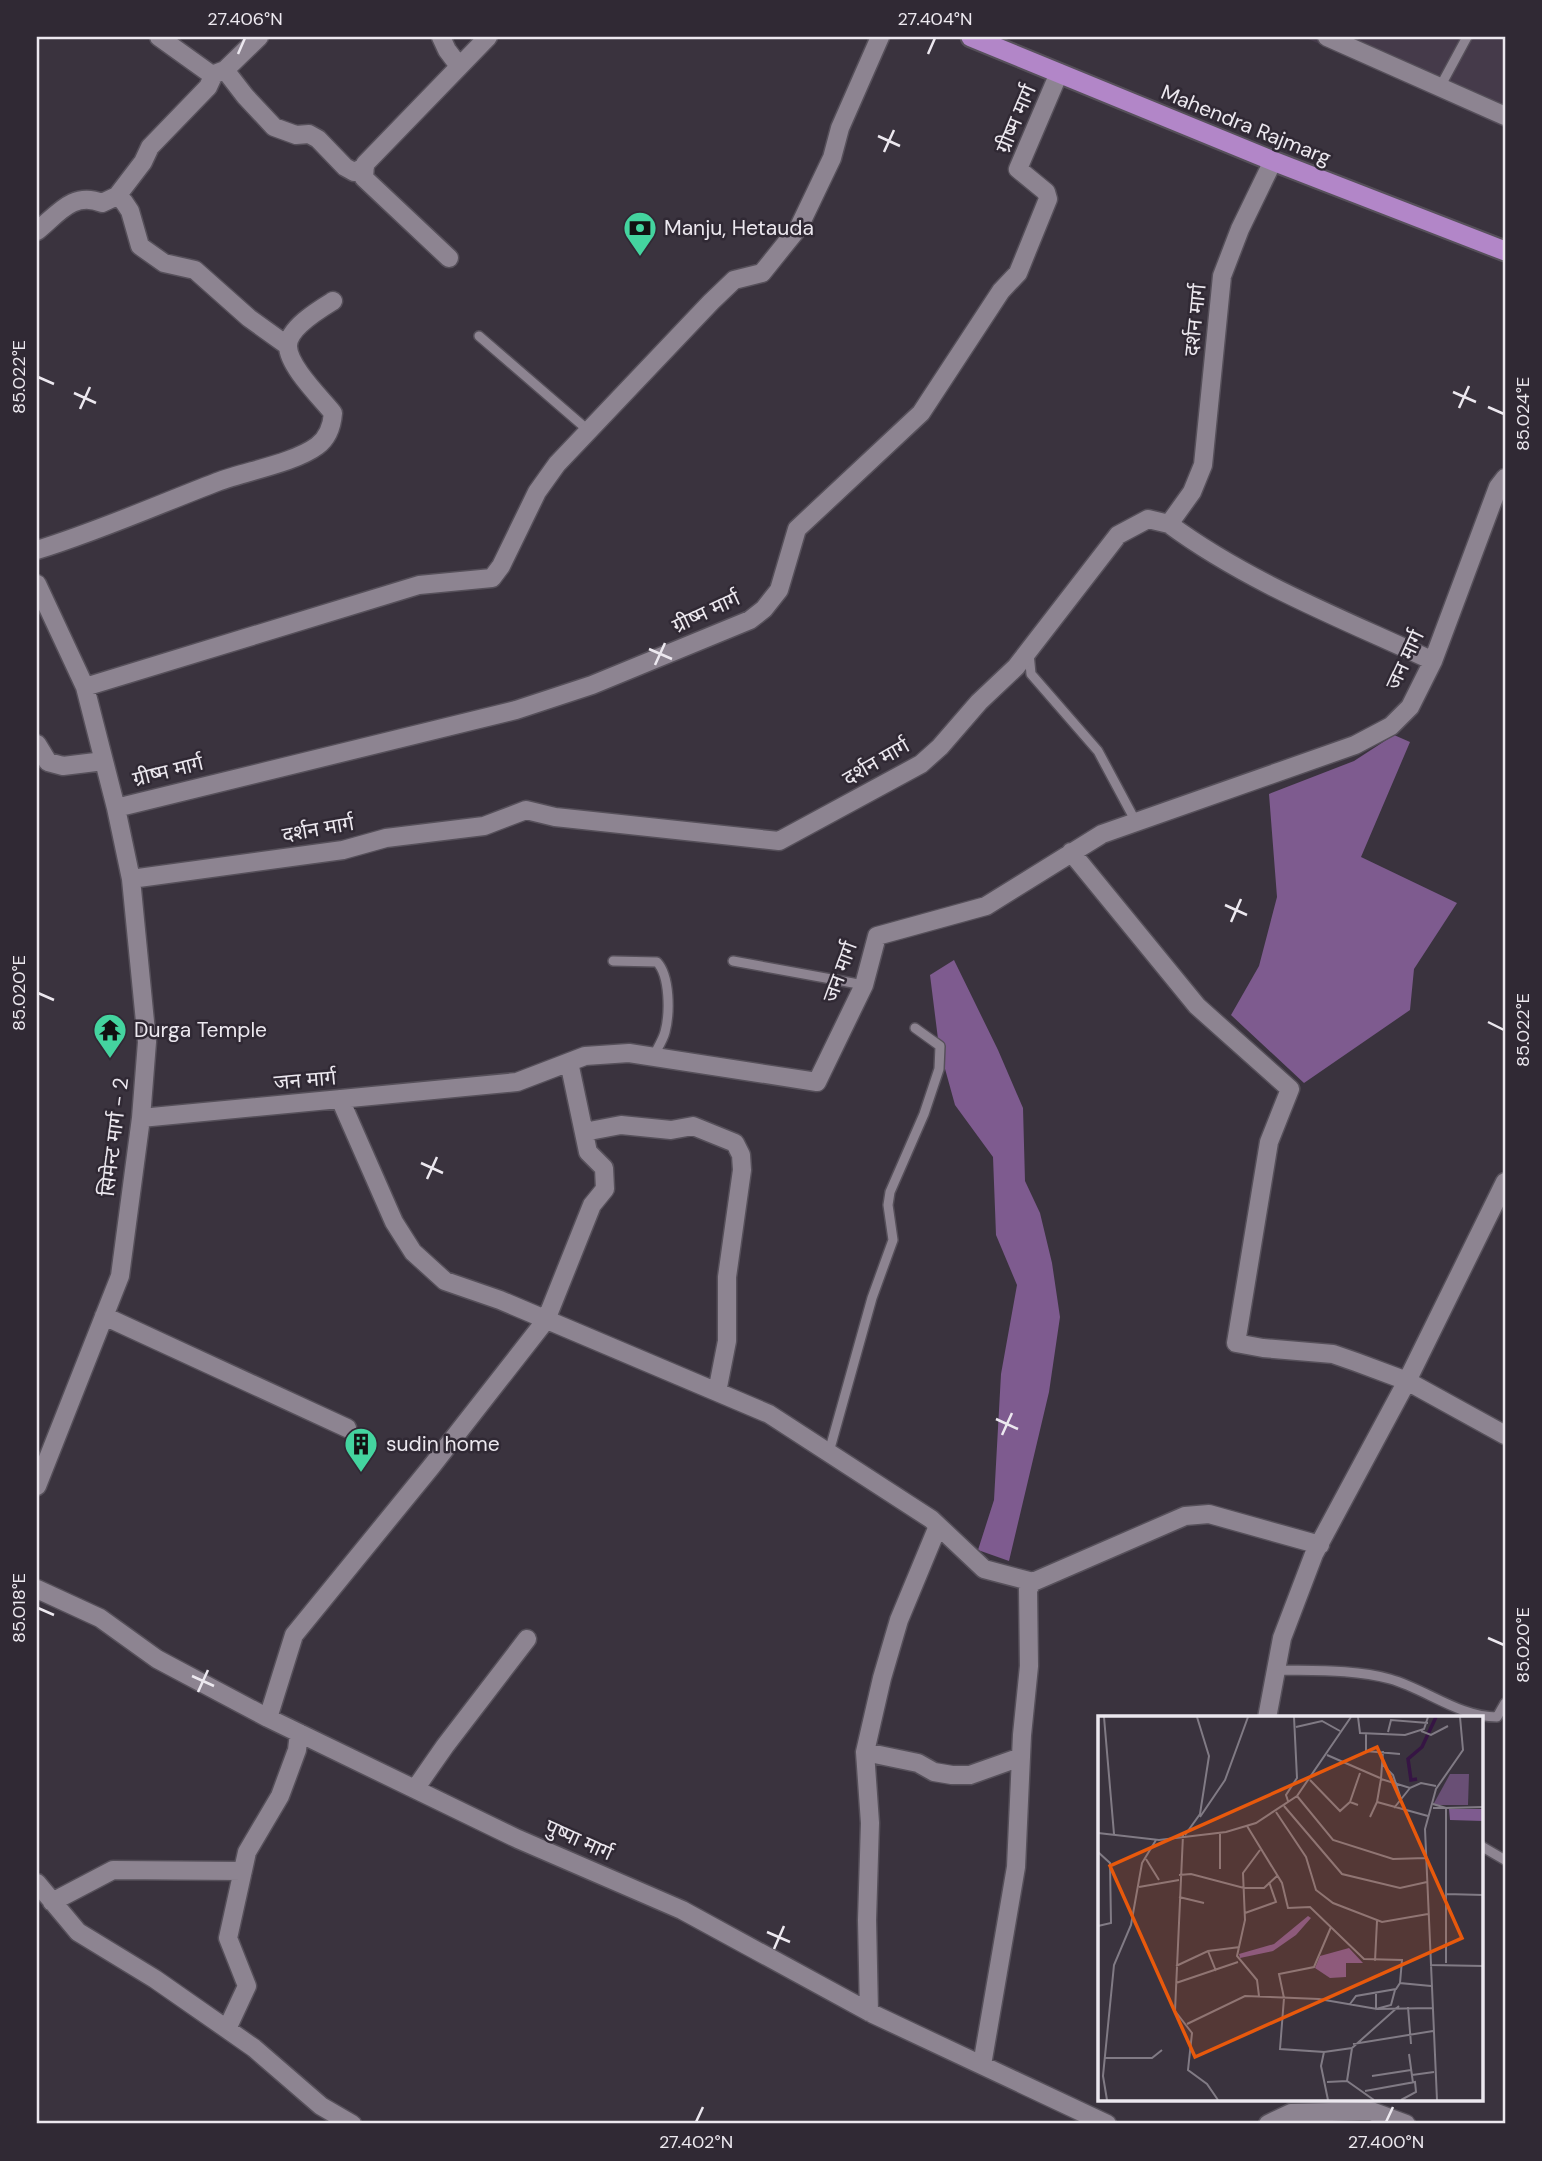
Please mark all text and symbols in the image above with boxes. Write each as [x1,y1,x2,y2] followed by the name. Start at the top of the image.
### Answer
[207,7,283,31] text: 27.406°N
[898,7,972,31] text: 27.404°N
[1157,78,1335,172] street label: Mahendra Rajmarg
[989,79,1043,158] street label: ग्रीष्म मार्ग
[621,209,659,258] bank icon: Manju, Hetauda
[664,214,814,242] place label: Manju, Hetauda
[1177,281,1213,358] street label: दर्शन मार्ग
[7,340,31,414] text: 85.022°E
[1511,377,1535,451] text: 85.024°E
[668,584,746,640] street label: ग्रीष्म मार्ग
[1379,625,1431,694] street label: जन मार्ग
[838,731,915,792] street label: दर्शन मार्ग
[130,748,207,793] street label: ग्रीष्म मार्ग
[280,809,357,849] street label: दर्शन मार्ग
[816,937,864,1006] street label: जन मार्ग
[7,955,31,1031] text: 85.020°E
[1511,993,1535,1067] text: 85.022°E
[91,1011,129,1060] temple icon: Durga Temple
[134,1016,267,1044] place label: Durga Temple
[273,1063,339,1097] street label: जन मार्ग
[93,1076,135,1198] street label: सिमेन्ट मार्ग - 2
[342,1425,380,1474] building icon: sudin home
[386,1430,500,1458] place label: sudin home
[7,1573,31,1643] text: 85.018°E
[1511,1607,1535,1683] text: 85.020°E
[1098,1716,1482,2102] inset map
[541,1813,618,1868] street label: पुष्पा मार्ग
[659,2130,733,2154] text: 27.402°N
[1348,2130,1424,2154] text: 27.400°N

